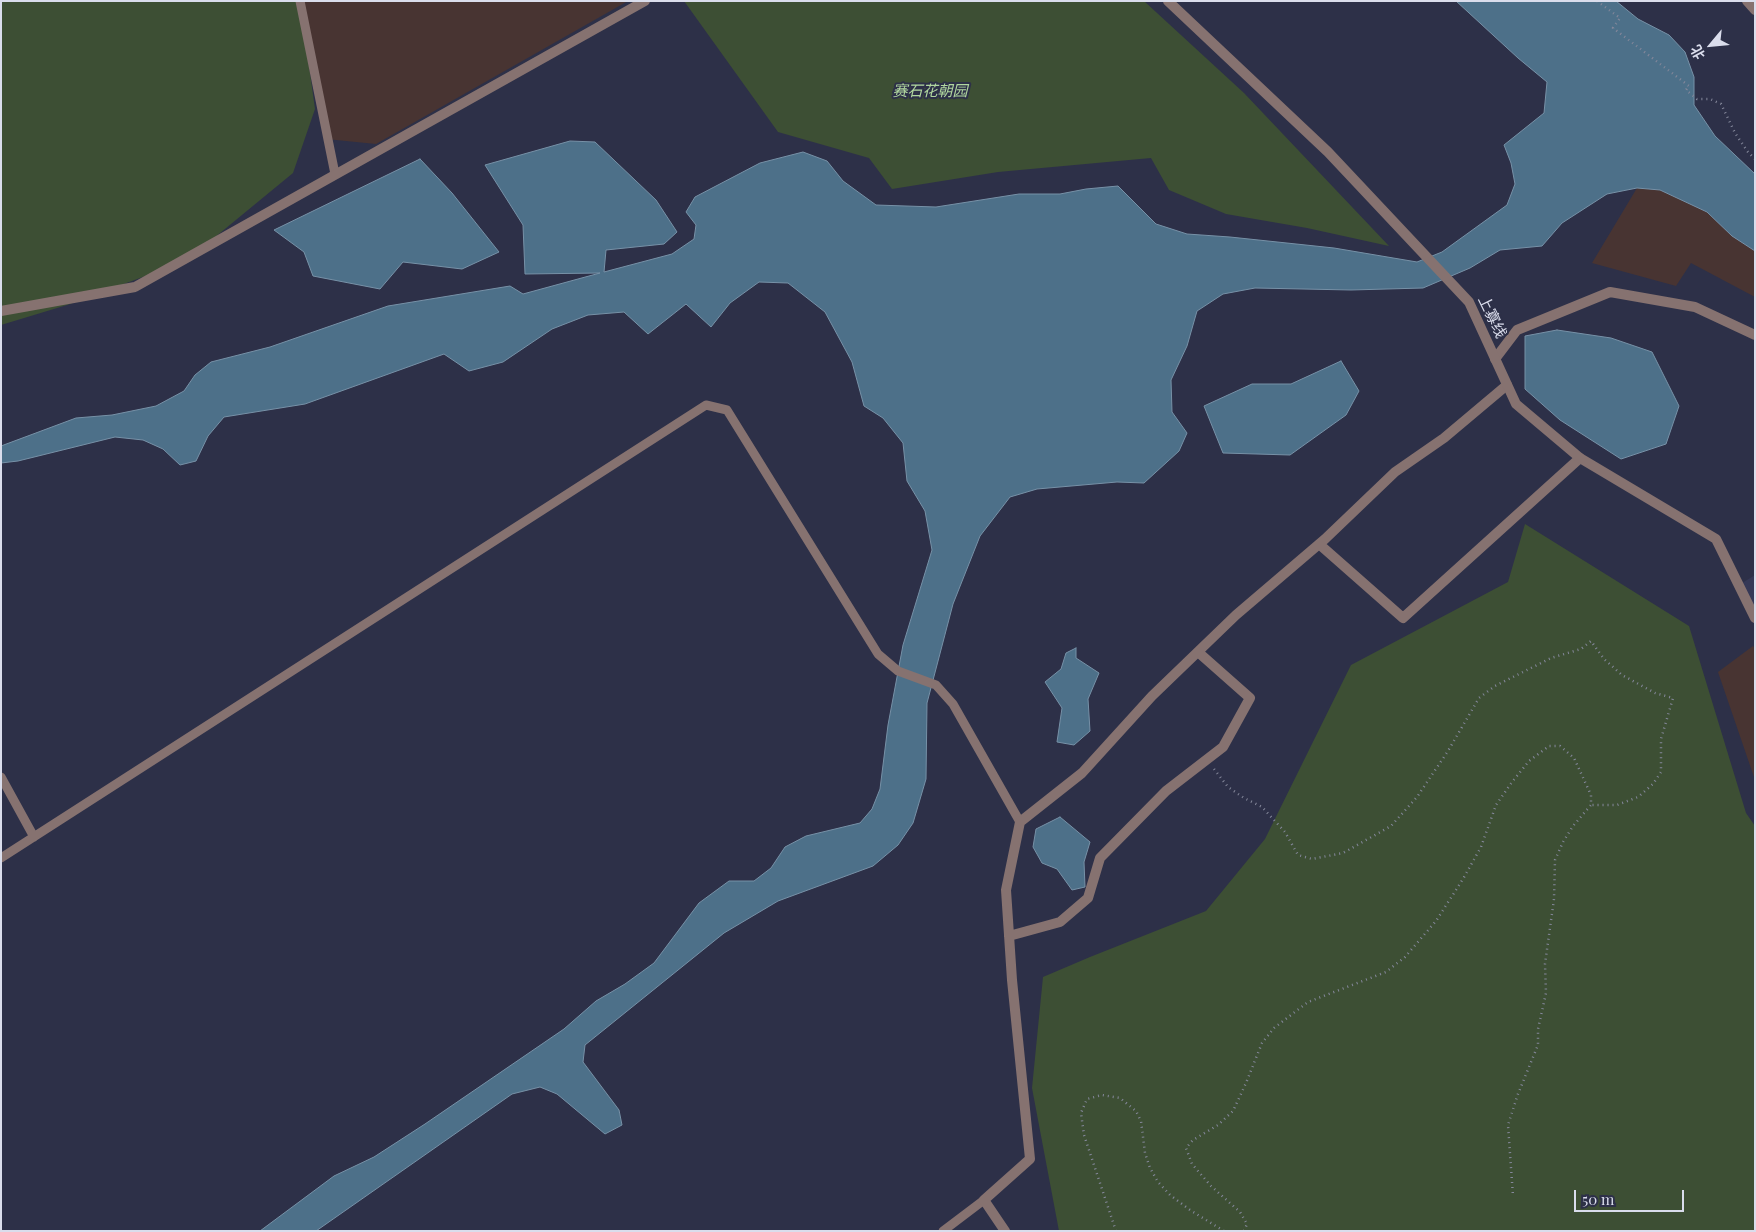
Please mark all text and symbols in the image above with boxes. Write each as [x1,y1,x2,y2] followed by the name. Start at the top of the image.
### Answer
[1686,20,1736,70] north arrow
[1686,42,1709,63] text: 北
[893,82,967,100] park label: 赛石花朝园
[1474,293,1510,341] street label: 上寡线
[1576,1180,1686,1212] scale bar
[1582,1189,1614,1209] text: 50 m

